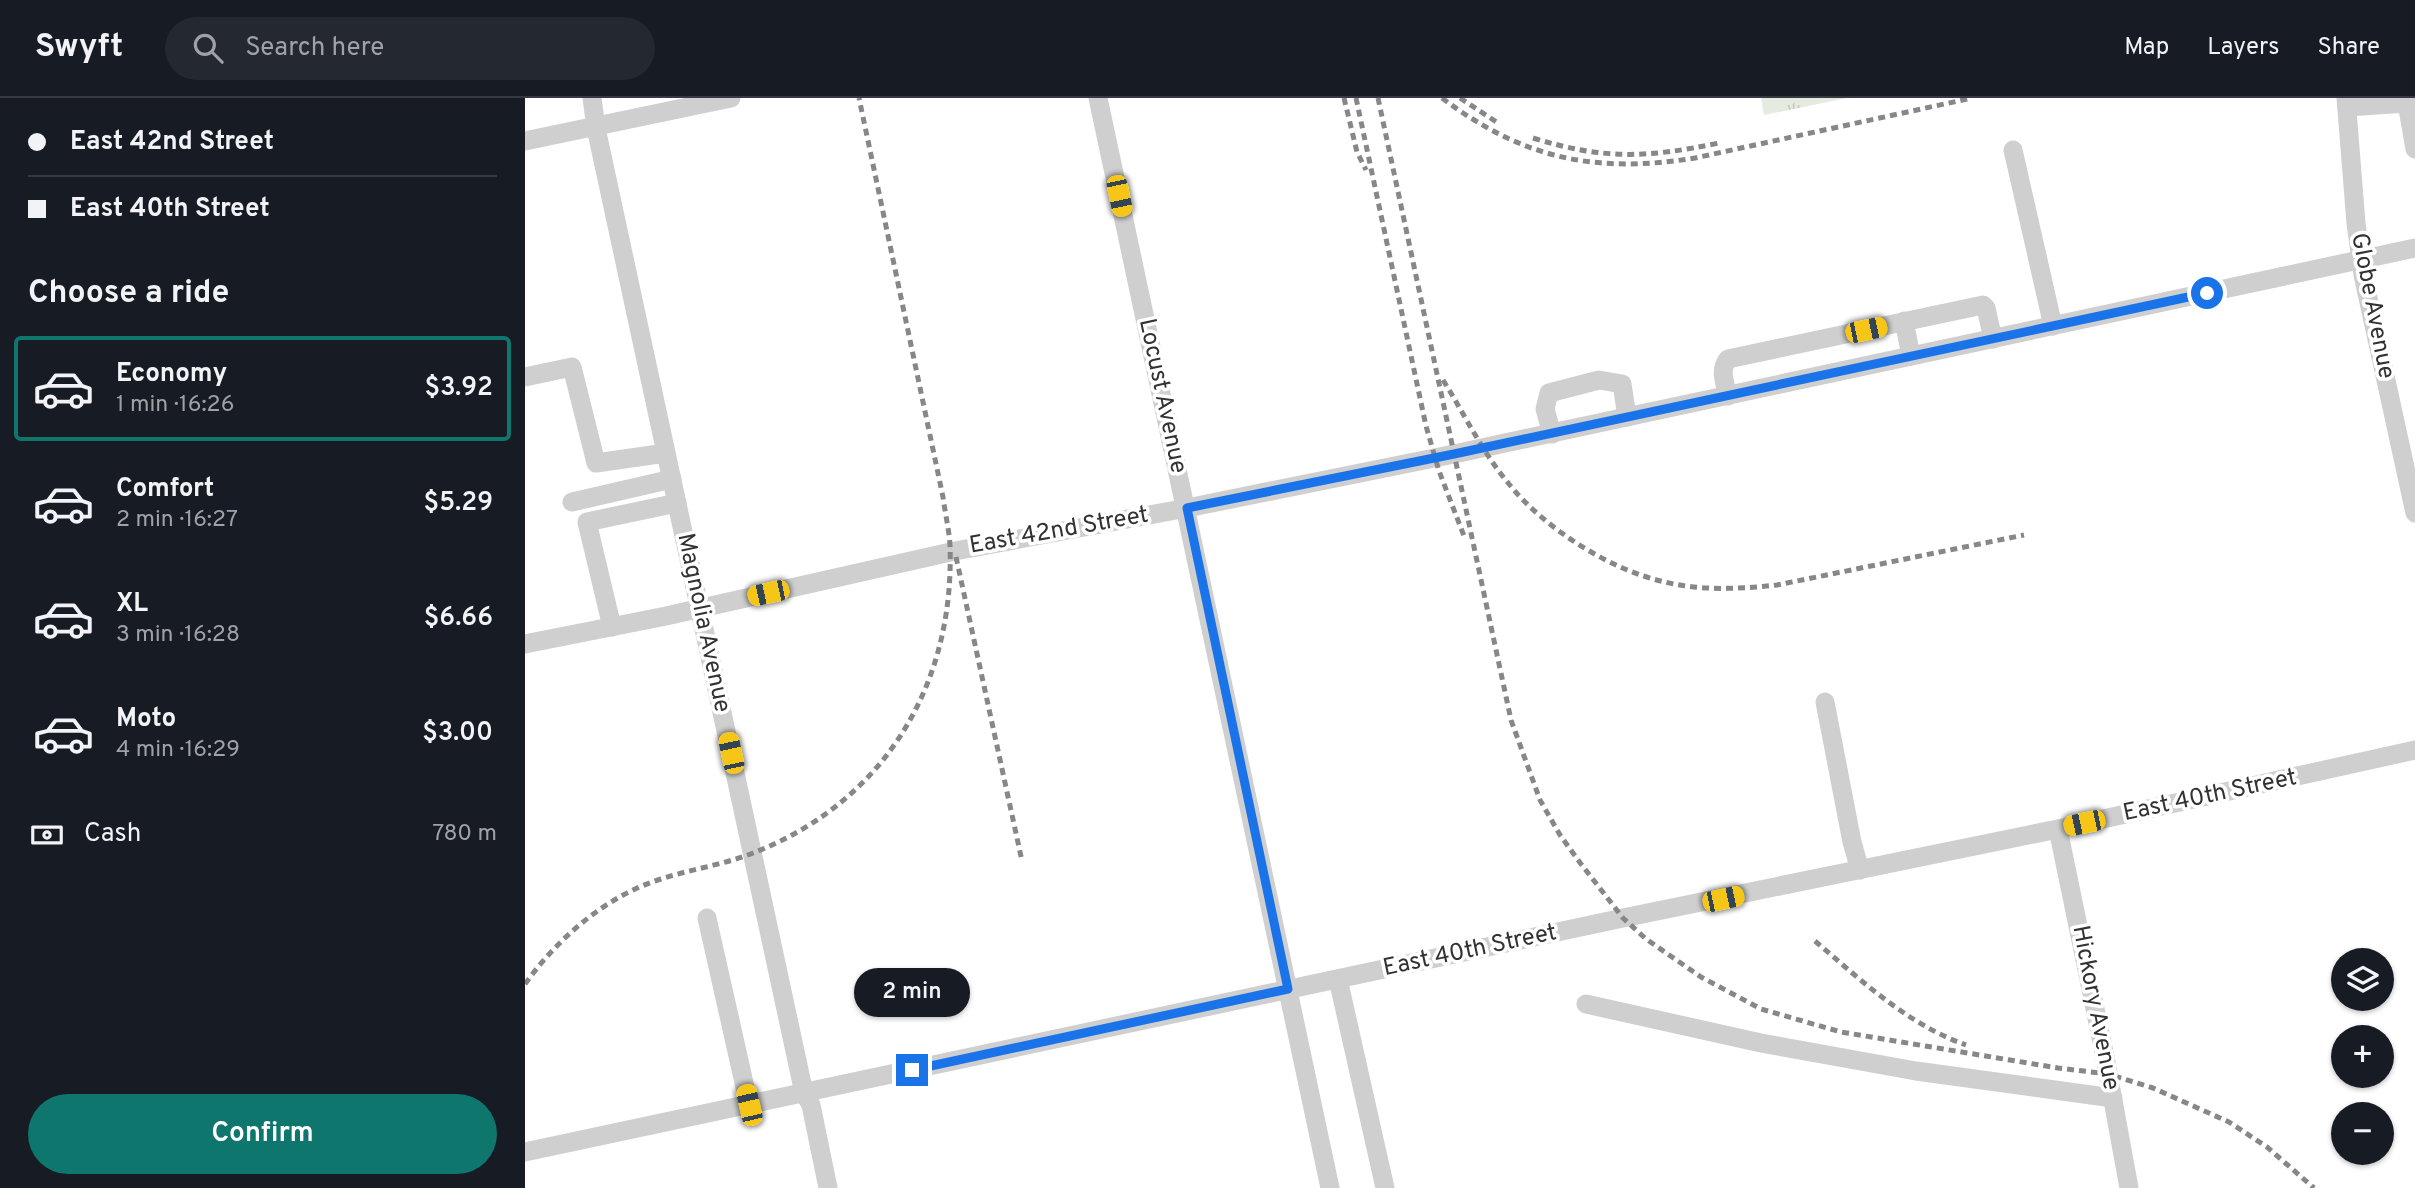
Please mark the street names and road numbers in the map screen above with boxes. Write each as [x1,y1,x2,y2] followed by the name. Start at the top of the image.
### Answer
[2343,231,2401,381] street label: Globe Avenue
[1131,316,1193,476] street label: Locust Avenue
[967,500,1151,562] street label: East 42nd Street
[669,531,737,715] street label: Magnolia Avenue
[2120,763,2300,829] street label: East 40th Street
[1380,918,1560,984] street label: East 40th Street
[2064,923,2126,1093] street label: Hickory Avenue

